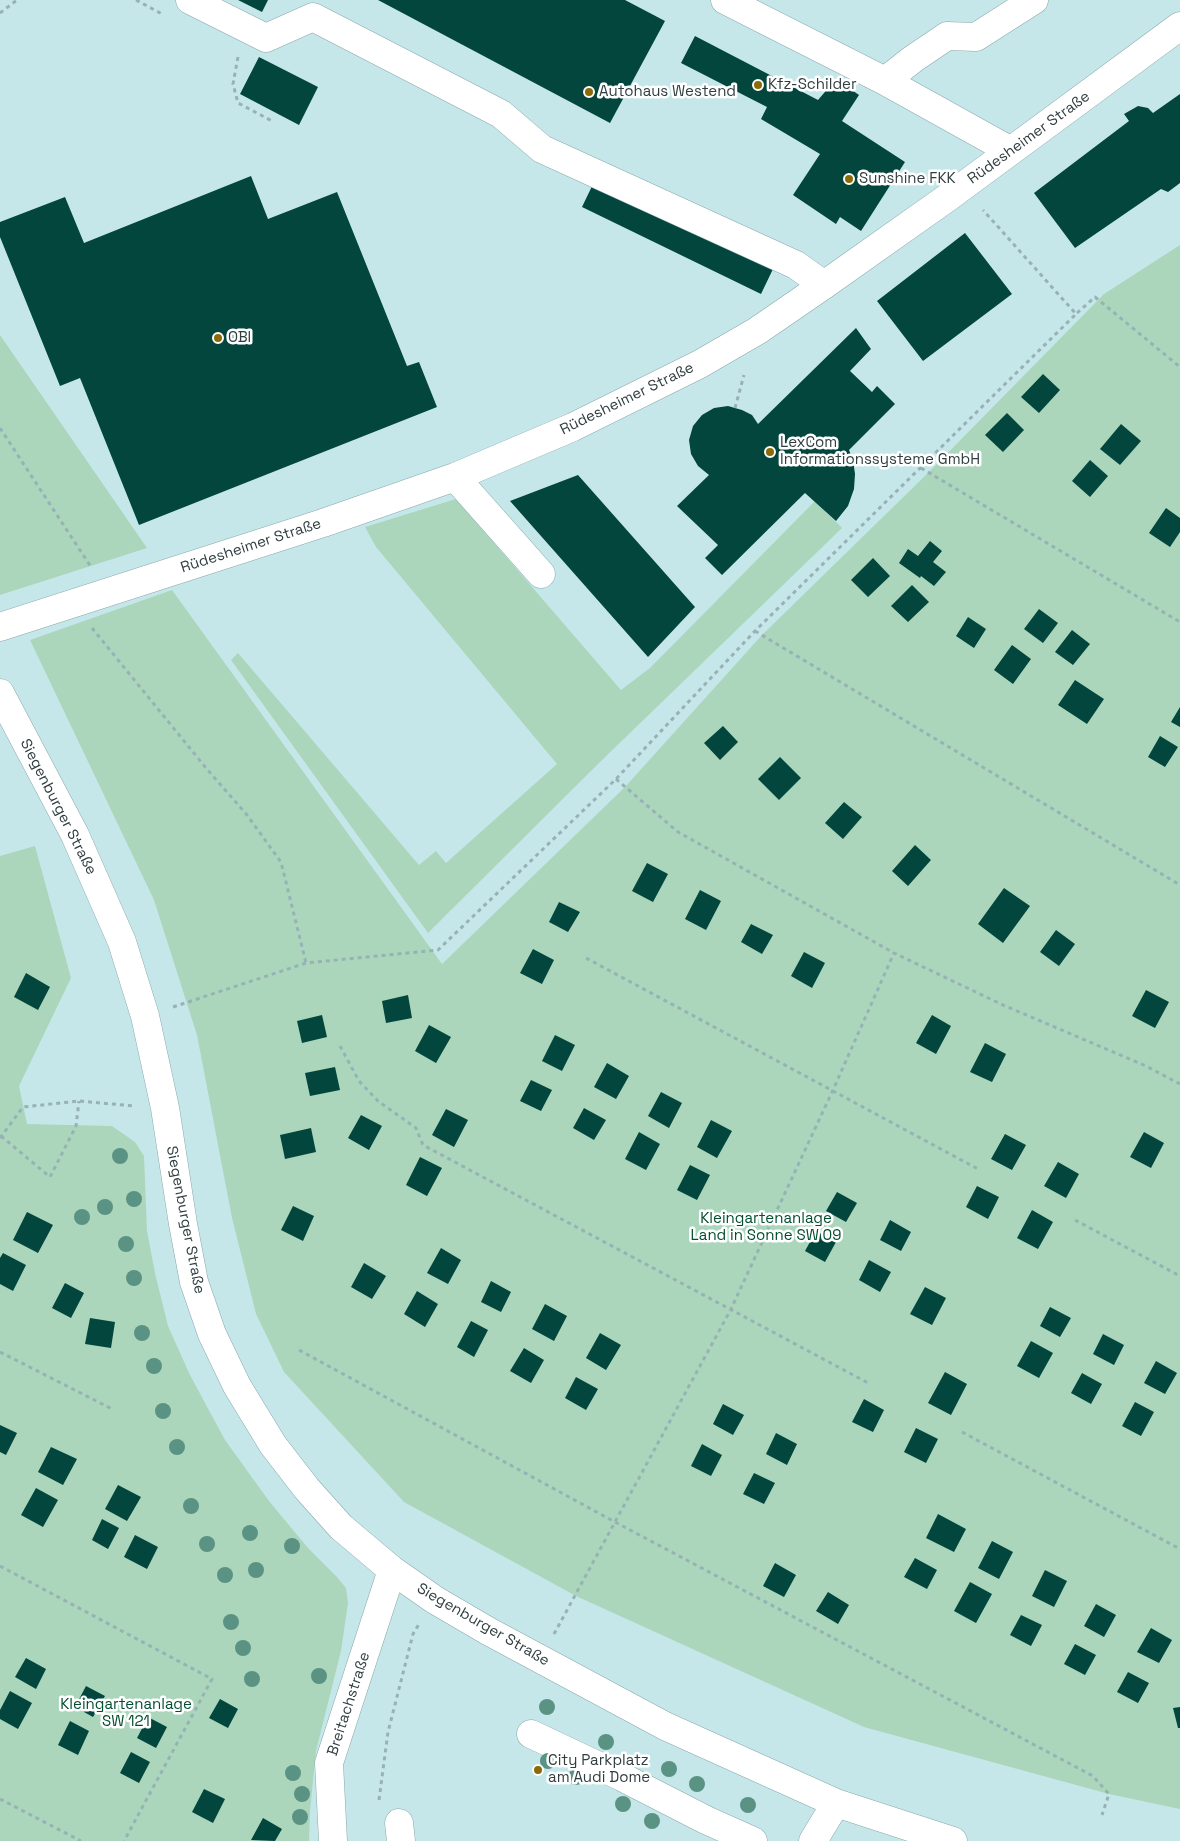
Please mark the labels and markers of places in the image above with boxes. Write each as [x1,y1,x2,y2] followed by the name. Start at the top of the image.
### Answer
[768,76,857,94] place label: Kfz-Schilder
[752,79,764,91] marker: Kfz-Schilder
[599,83,736,101] place label: Autohaus Westend
[583,86,595,98] marker: Autohaus Westend
[859,170,956,188] place label: Sunshine FKK
[843,173,855,185] marker: Sunshine FKK
[228,329,251,347] place label: OBI
[212,332,224,344] marker: OBI
[780,434,980,469] place label: LexCom Informationssysteme GmbH
[764,446,776,458] marker: LexCom Informationssysteme GmbH
[548,1752,650,1787] place label: City Parkplatz am Audi Dome
[532,1764,544,1776] marker: City Parkplatz am Audi Dome

